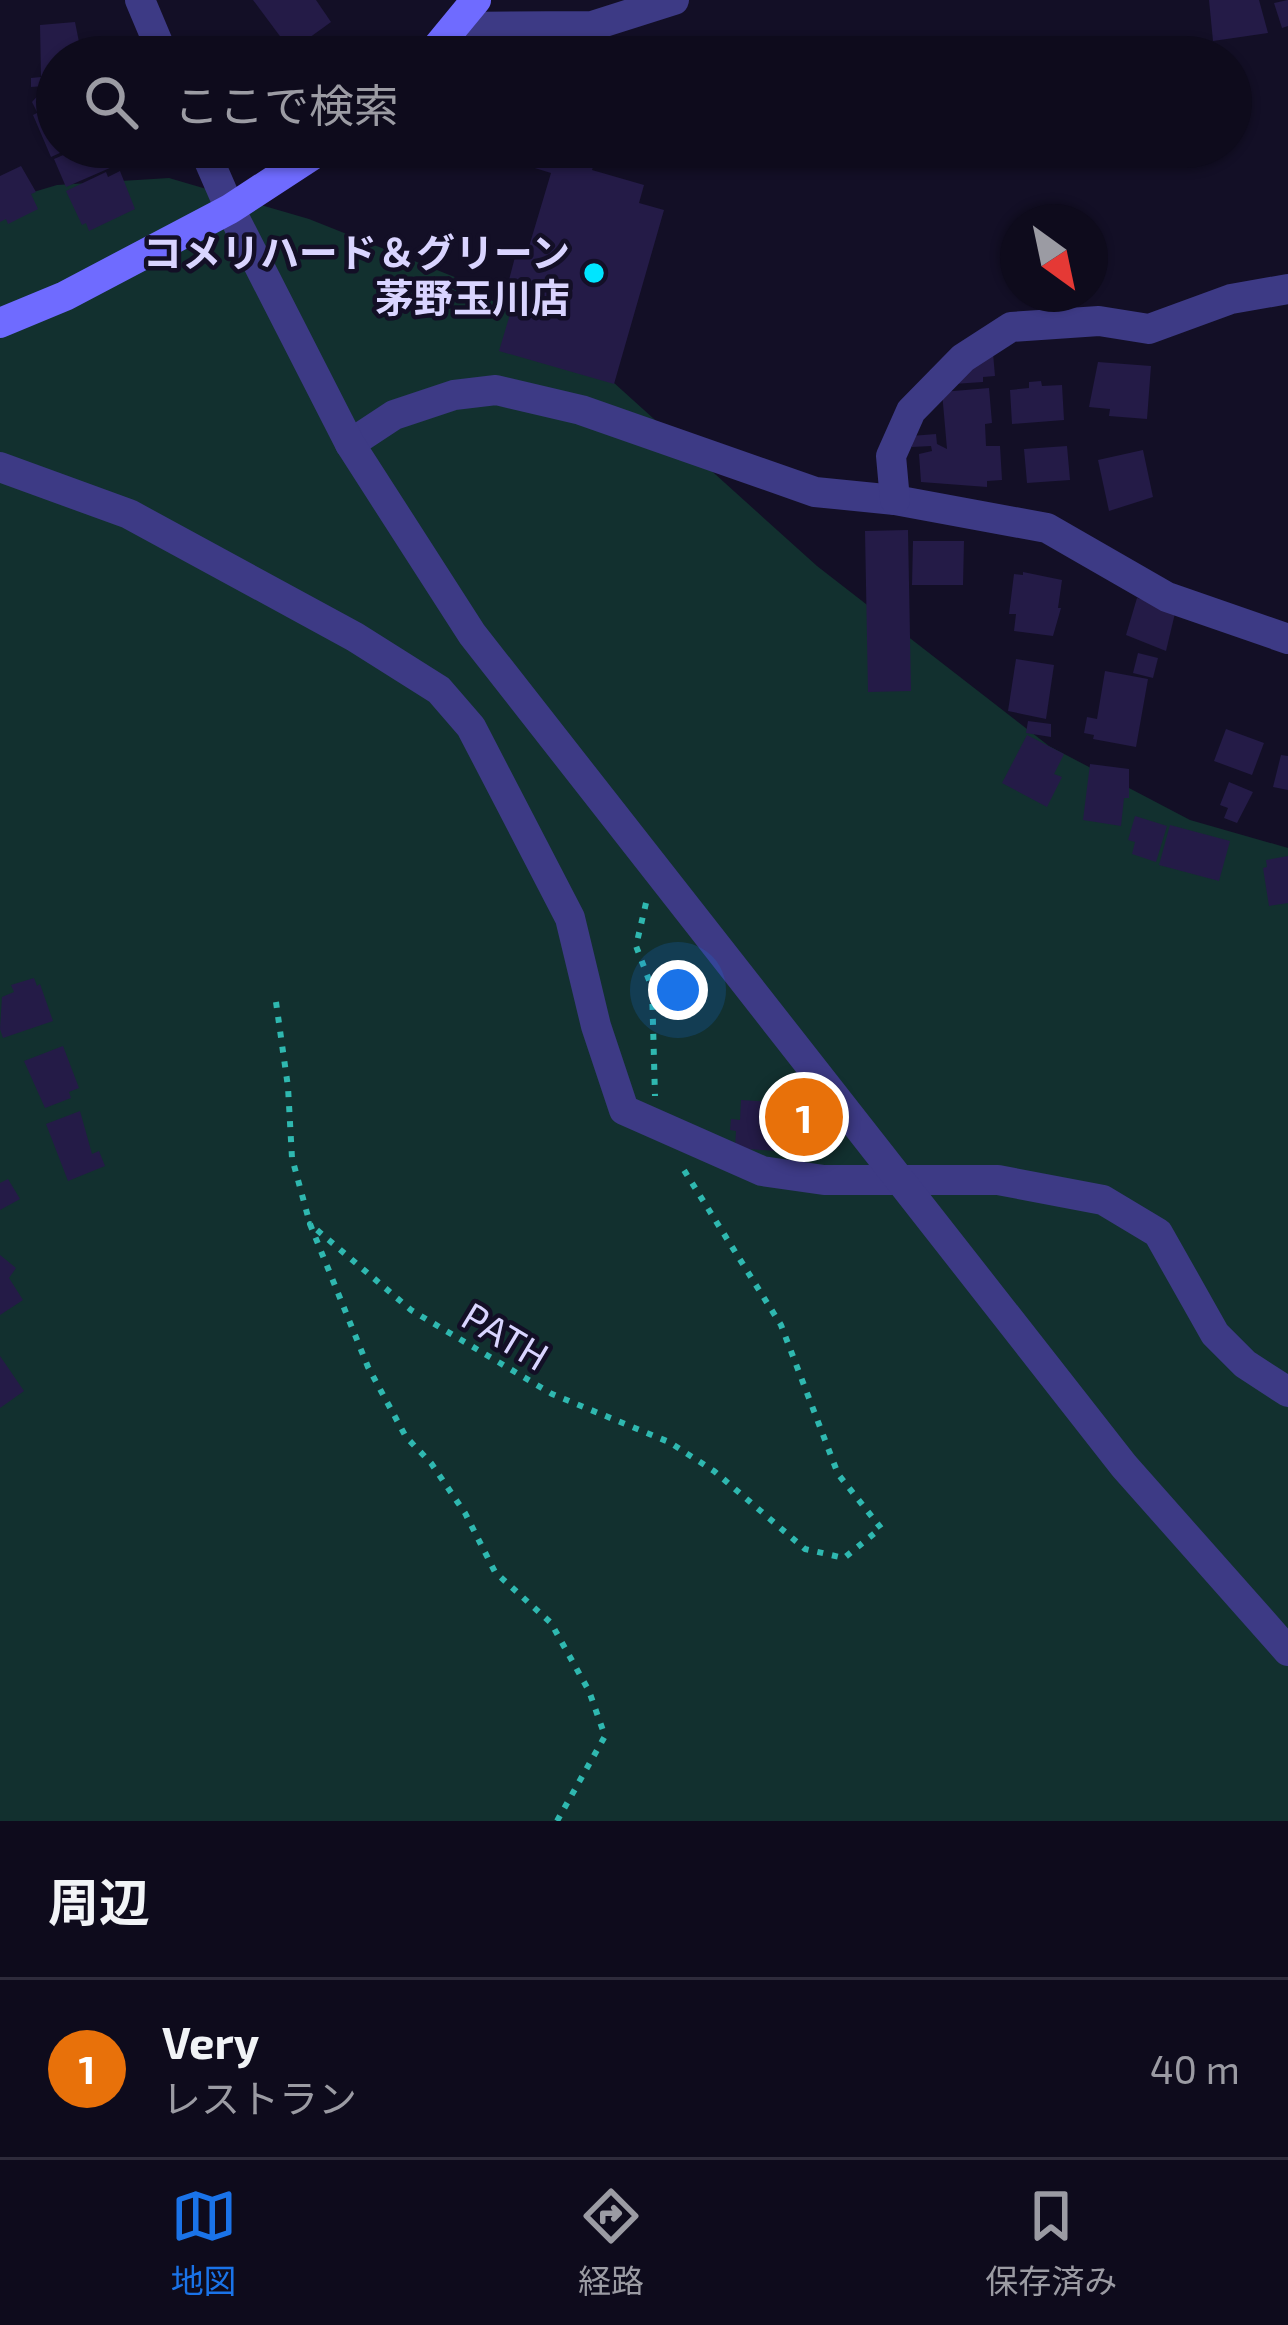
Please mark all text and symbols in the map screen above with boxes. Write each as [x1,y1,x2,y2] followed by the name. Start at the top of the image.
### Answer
[36,36,1252,168] search box
[78,69,144,135] icon: search
[174,77,399,131] text: ここで検索
[1000,204,1108,312] north arrow
[143,228,570,320] place label: コメリハード＆グリーン 茅野玉川店
[581,260,607,286] marker: コメリハード＆グリーン 茅野玉川店
[648,960,708,1020] your location
[765,1072,843,1162] pin: 1
[454,1291,558,1379] street label: PATH
[48,1870,150,1931] text: 周辺
[162,2014,259,2068] text: Very
[79,2045,95,2092] text: 1
[1150,2045,1240,2092] text: 40 m
[162,2074,357,2121] text: レストラン
[171,2183,237,2303] tab: 地図
[578,2183,644,2303] tab: 経路
[985,2183,1117,2303] tab: 保存済み

